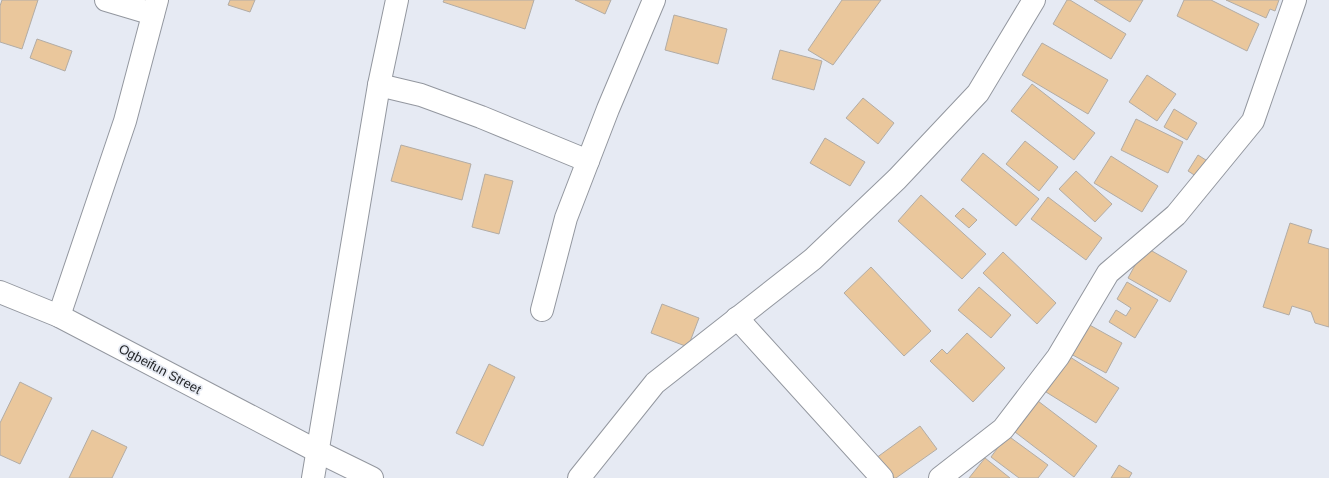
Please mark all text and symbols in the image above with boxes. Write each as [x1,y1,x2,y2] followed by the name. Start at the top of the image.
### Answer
[116,341,204,397] street label: Ogbeifun Street

